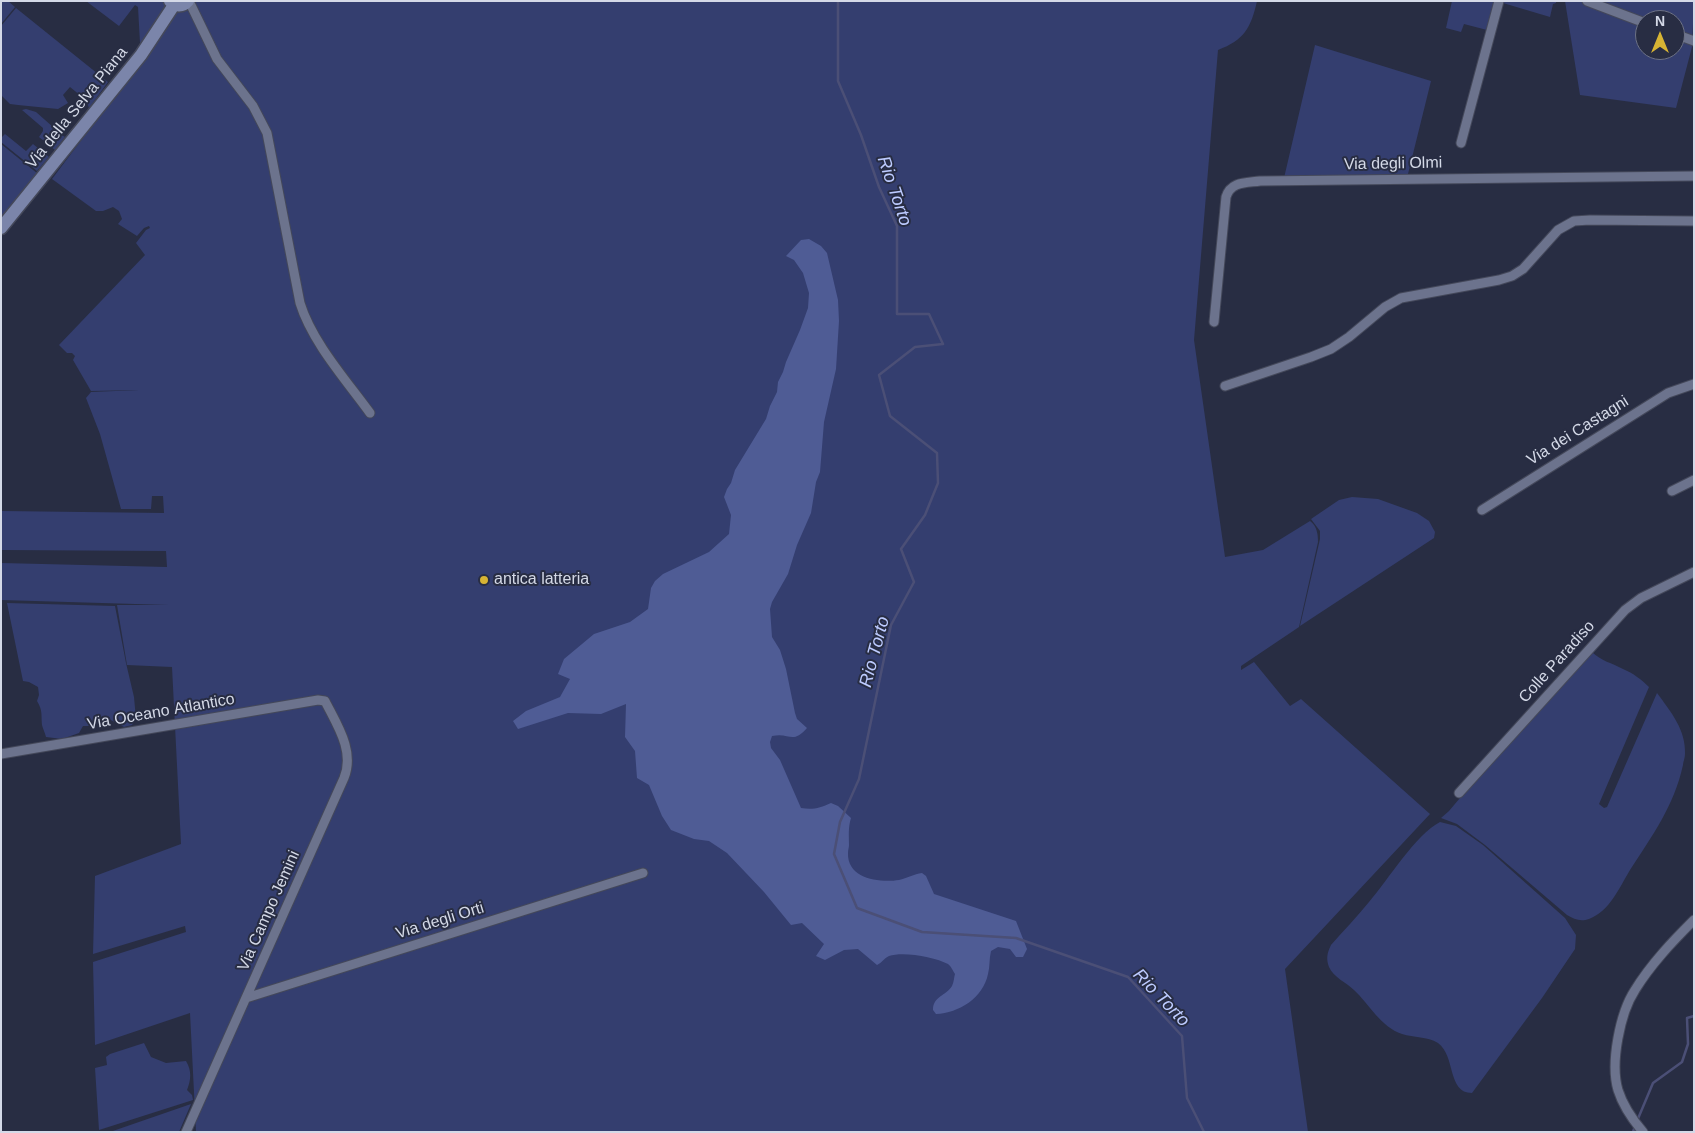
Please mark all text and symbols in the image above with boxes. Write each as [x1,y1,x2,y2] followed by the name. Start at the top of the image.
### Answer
[1635,10,1685,60] north arrow
[1655,13,1665,29] text: N
[22,43,132,173] street label: Via della Selva Piana
[872,153,916,229] water label: Rio Torto
[1344,154,1442,174] street label: Via degli Olmi
[1524,392,1632,470] street label: Via dei Castagni
[494,570,589,590] place label: antica latteria
[478,574,490,586] marker: antica latteria
[855,614,895,690] water label: Rio Torto
[1515,617,1599,707] street label: Colle Paradiso
[86,690,236,734] street label: Via Oceano Atlantico
[234,848,304,974] street label: Via Campo Jemini
[394,898,486,944] street label: Via degli Orti
[1128,964,1194,1032] water label: Rio Torto

